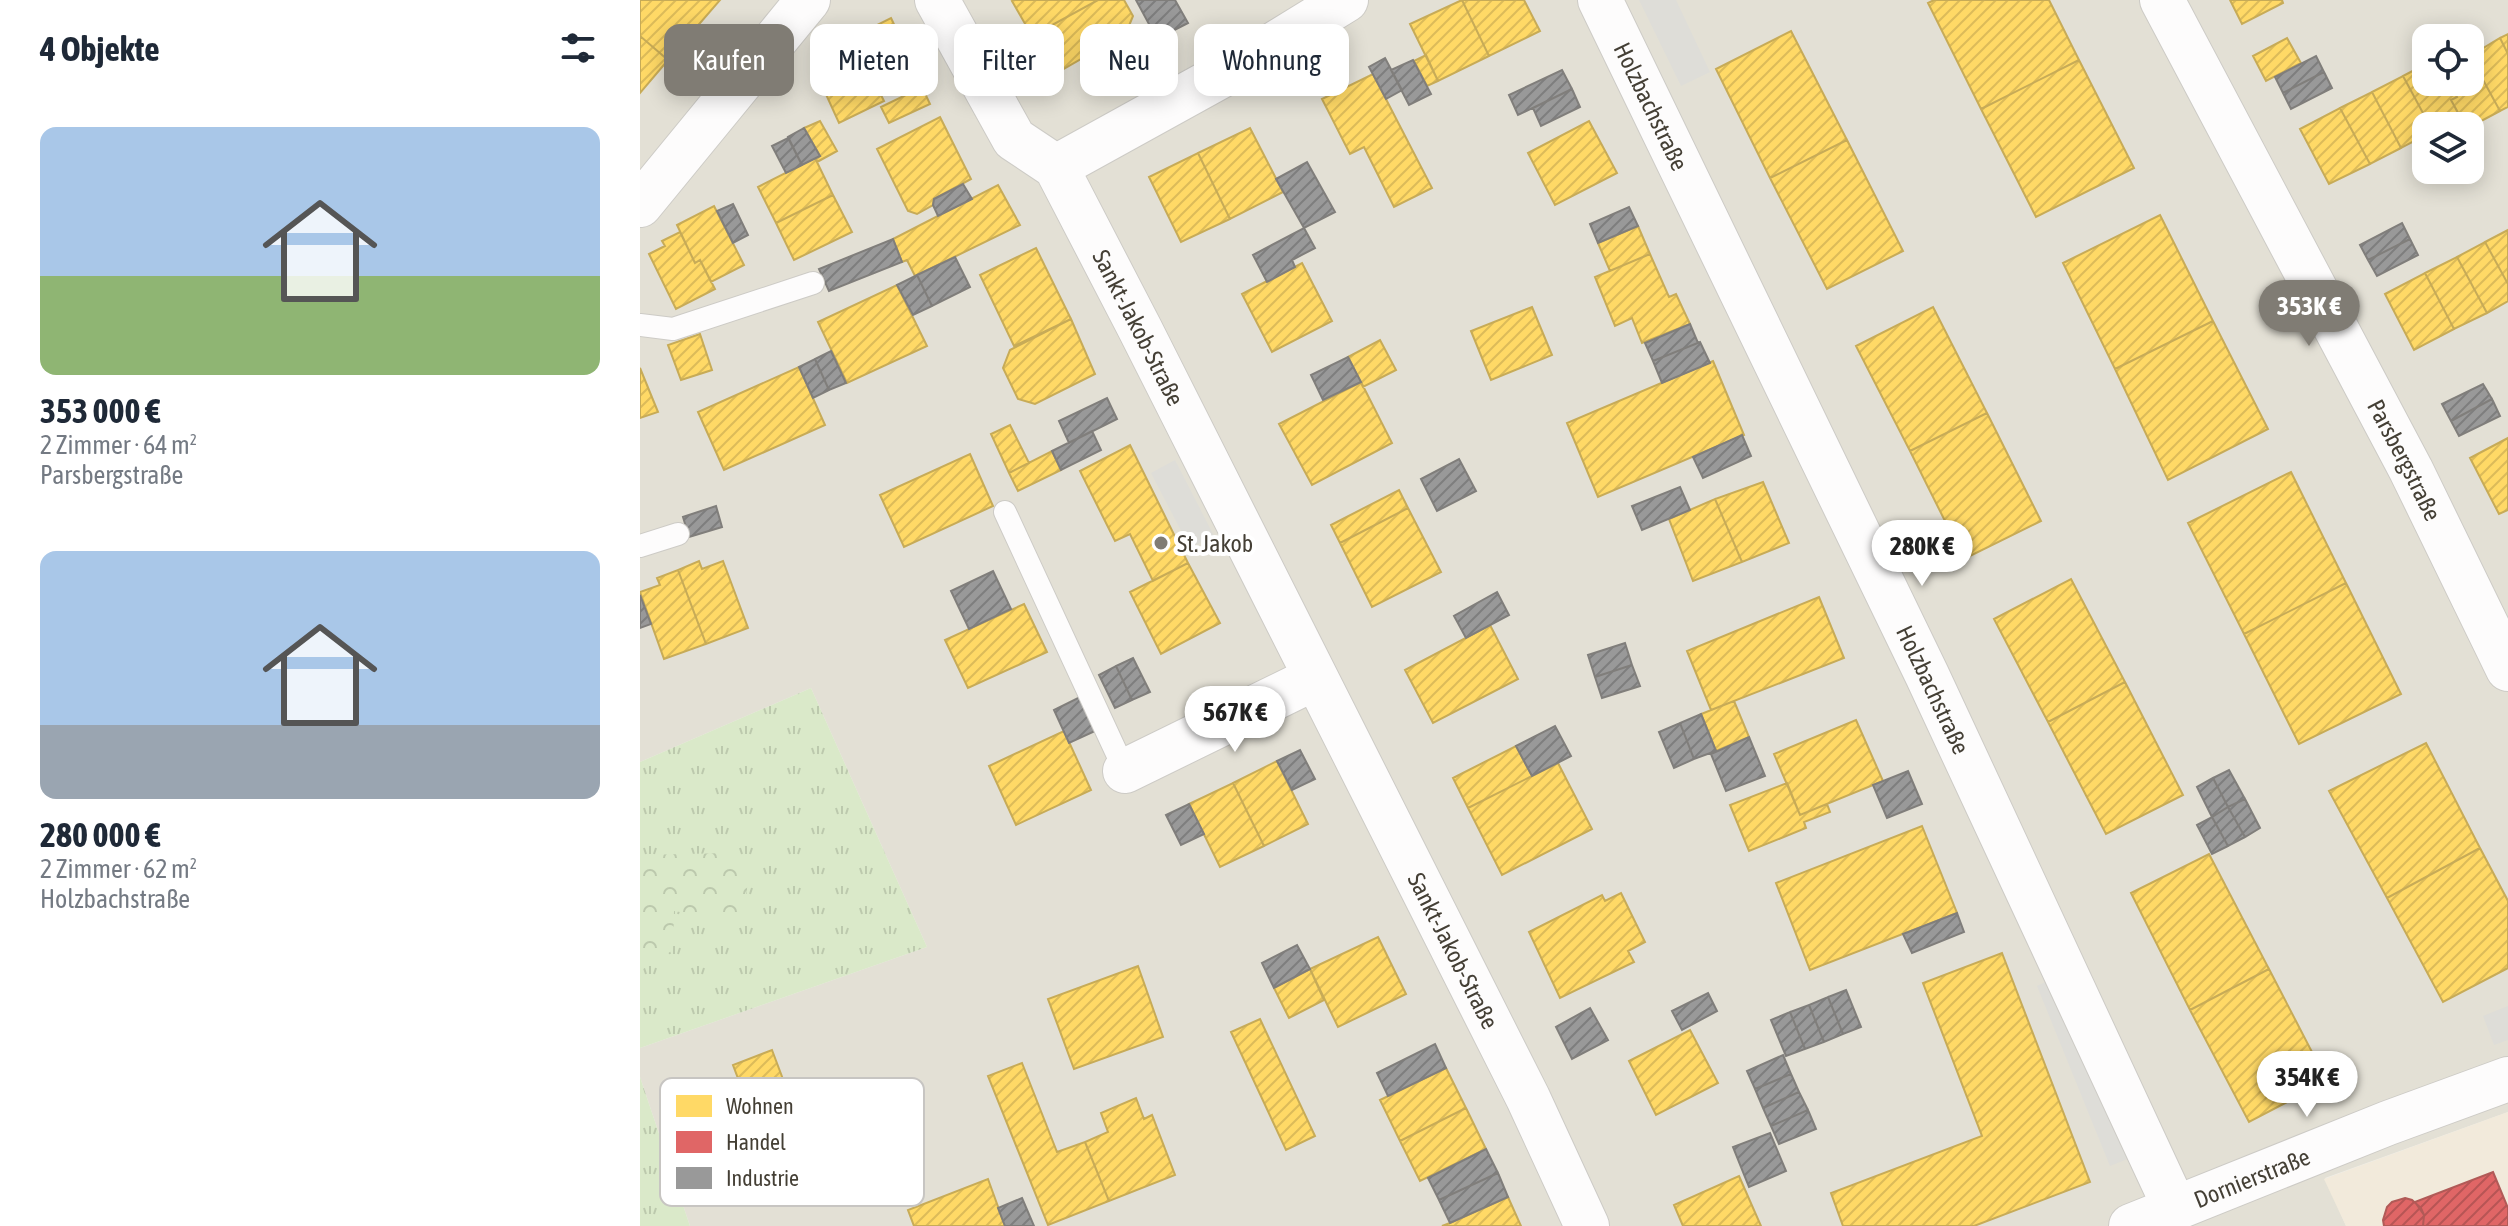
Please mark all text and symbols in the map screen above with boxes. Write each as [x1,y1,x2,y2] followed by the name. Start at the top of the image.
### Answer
[664,24,794,96] chip: Kaufen
[810,24,938,96] chip: Mieten
[954,24,1064,96] chip: Filter
[1080,24,1178,96] chip: Neu
[1194,24,1349,96] chip: Wohnung
[2412,24,2484,184] map controls
[2412,24,2484,96] button: locate
[556,26,600,70] icon: filters
[40,29,160,68] text: 4 Objekte
[1609,38,1694,175] street label: Holzbachstraße
[2412,112,2484,184] button: layers
[248,179,392,323] icon: home
[1088,245,1190,410] street label: Sankt-Jakob-Straße
[2244,280,2374,348] pin: 353K €
[2277,291,2341,321] text: 353K €
[40,391,161,430] text: 353 000 €
[2363,395,2447,525] street label: Parsbergstraße
[40,430,197,460] text: 2 Zimmer · 64 m²
[40,460,183,490] text: Parsbergstraße
[1857,520,1987,588] pin: 280K €
[1177,530,1253,557] place label: St. Jakob
[1890,531,1954,561] text: 280K €
[1152,534,1170,552] marker: St. Jakob
[248,603,392,747] icon: home
[1892,621,1975,758] street label: Holzbachstraße
[1170,686,1300,754] pin: 567K €
[1203,697,1267,727] text: 567K €
[40,815,161,854] text: 280 000 €
[40,854,197,884] text: 2 Zimmer · 62 m²
[1403,868,1504,1033] street label: Sankt-Jakob-Straße
[40,884,190,914] text: Holzbachstraße
[2242,1051,2372,1119] pin: 354K €
[2275,1062,2339,1092] text: 354K €
[660,1078,924,1206] legend
[726,1093,794,1119] text: Wohnen
[726,1129,786,1155] text: Handel
[2190,1142,2313,1213] street label: Dornierstraße
[726,1165,799,1191] text: Industrie

